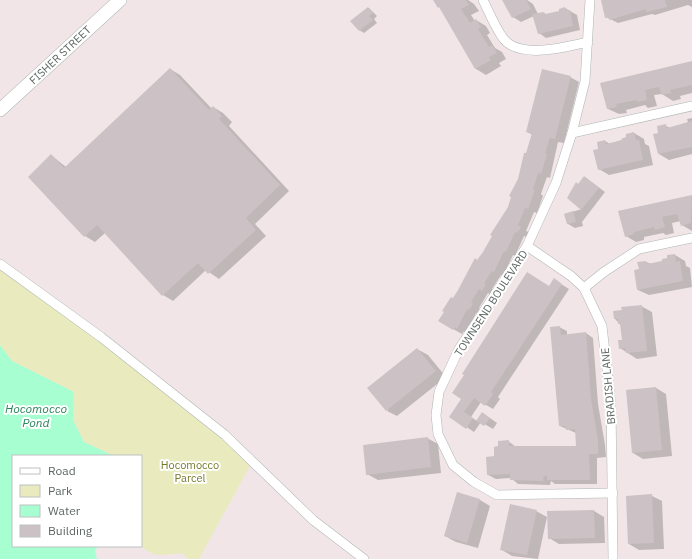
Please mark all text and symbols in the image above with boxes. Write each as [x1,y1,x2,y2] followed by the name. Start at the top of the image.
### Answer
[26,22,94,87] street label: FISHER STREET
[451,247,531,359] street label: TOWNSEND BOULEVARD
[598,347,618,425] street label: BRADISH LANE
[5,401,67,430] water label: Hocomocco Pond
[12,455,142,547] legend
[161,458,219,485] park label: Hocomocco Parcel
[48,463,76,478] text: Road
[48,483,73,498] text: Park
[48,503,81,518] text: Water
[48,523,93,538] text: Building

